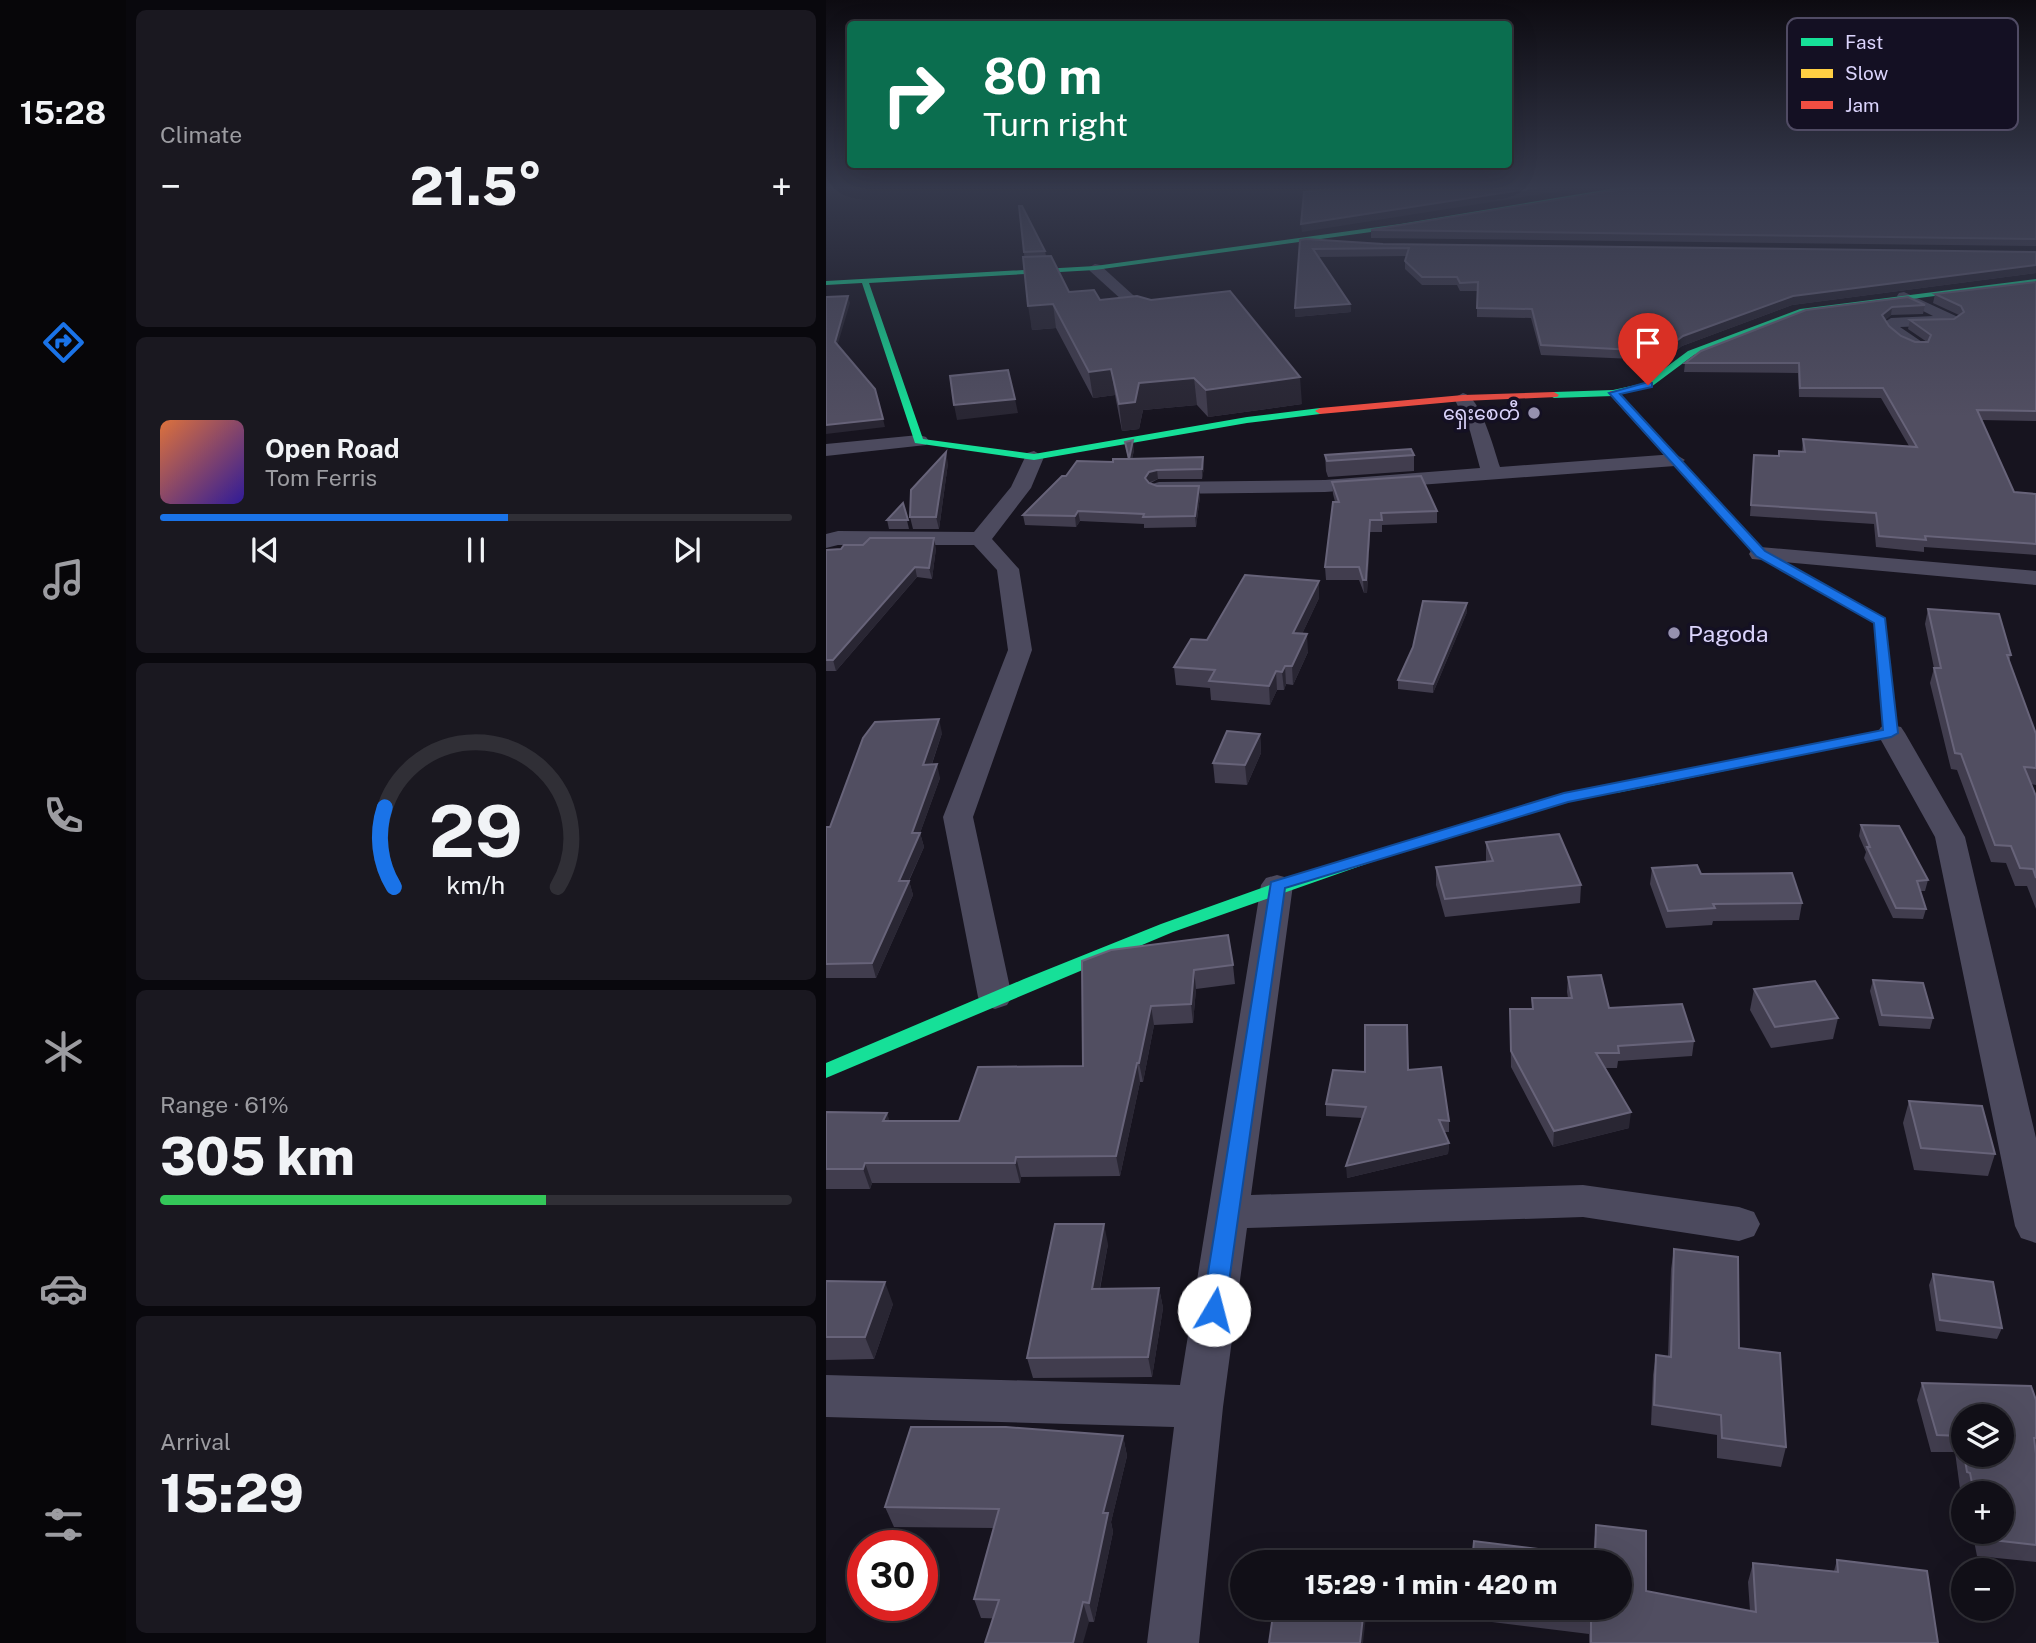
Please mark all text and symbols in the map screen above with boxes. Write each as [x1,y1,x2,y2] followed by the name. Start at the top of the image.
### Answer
[1787,18,2018,130] legend
[1845,31,1883,53] text: Fast
[983,47,1102,105] text: 80 m
[868,49,959,140] icon: right
[1845,62,1889,84] text: Slow
[20,94,106,131] text: 15:28
[1845,94,1879,116] text: Jam
[983,106,1128,143] text: Turn right
[160,121,242,148] text: Climate
[410,156,542,217] text: 21.5°
[160,164,181,209] text: −
[771,164,792,209] text: +
[1618,313,1678,385] pin
[39,318,88,367] icon: directions
[1629,324,1667,362] icon: arrive
[1443,399,1520,430] place label: ရှေးစေတီ
[1526,405,1542,421] marker: ရှေးစေတီ
[265,433,400,464] text: Open Road
[265,464,377,491] text: Tom Ferris
[246,531,284,569] icon: previous
[457,531,495,569] icon: pause
[668,531,706,569] icon: next
[39,555,88,604] icon: music
[1688,620,1769,647] place label: Pagoda
[1666,625,1682,641] marker: Pagoda
[429,789,523,874] text: 29
[39,791,88,840] icon: phone
[447,870,505,900] text: km/h
[39,1027,88,1076] icon: climate
[160,1091,289,1118] text: Range · 61%
[160,1126,355,1187] text: 305 km
[39,1264,88,1313] icon: car
[1177,1273,1251,1347] position arrow
[1951,1404,2014,1621] map controls
[1951,1404,2014,1467] button: layers
[160,1428,231,1455] text: Arrival
[160,1463,304,1524] text: 15:29
[1951,1481,2014,1544] button: +
[39,1500,88,1549] icon: filters
[847,1530,938,1621] speed limit sign: 30
[1951,1558,2014,1621] button: −
[1304,1569,1558,1600] text: 15:29 · 1 min · 420 m

